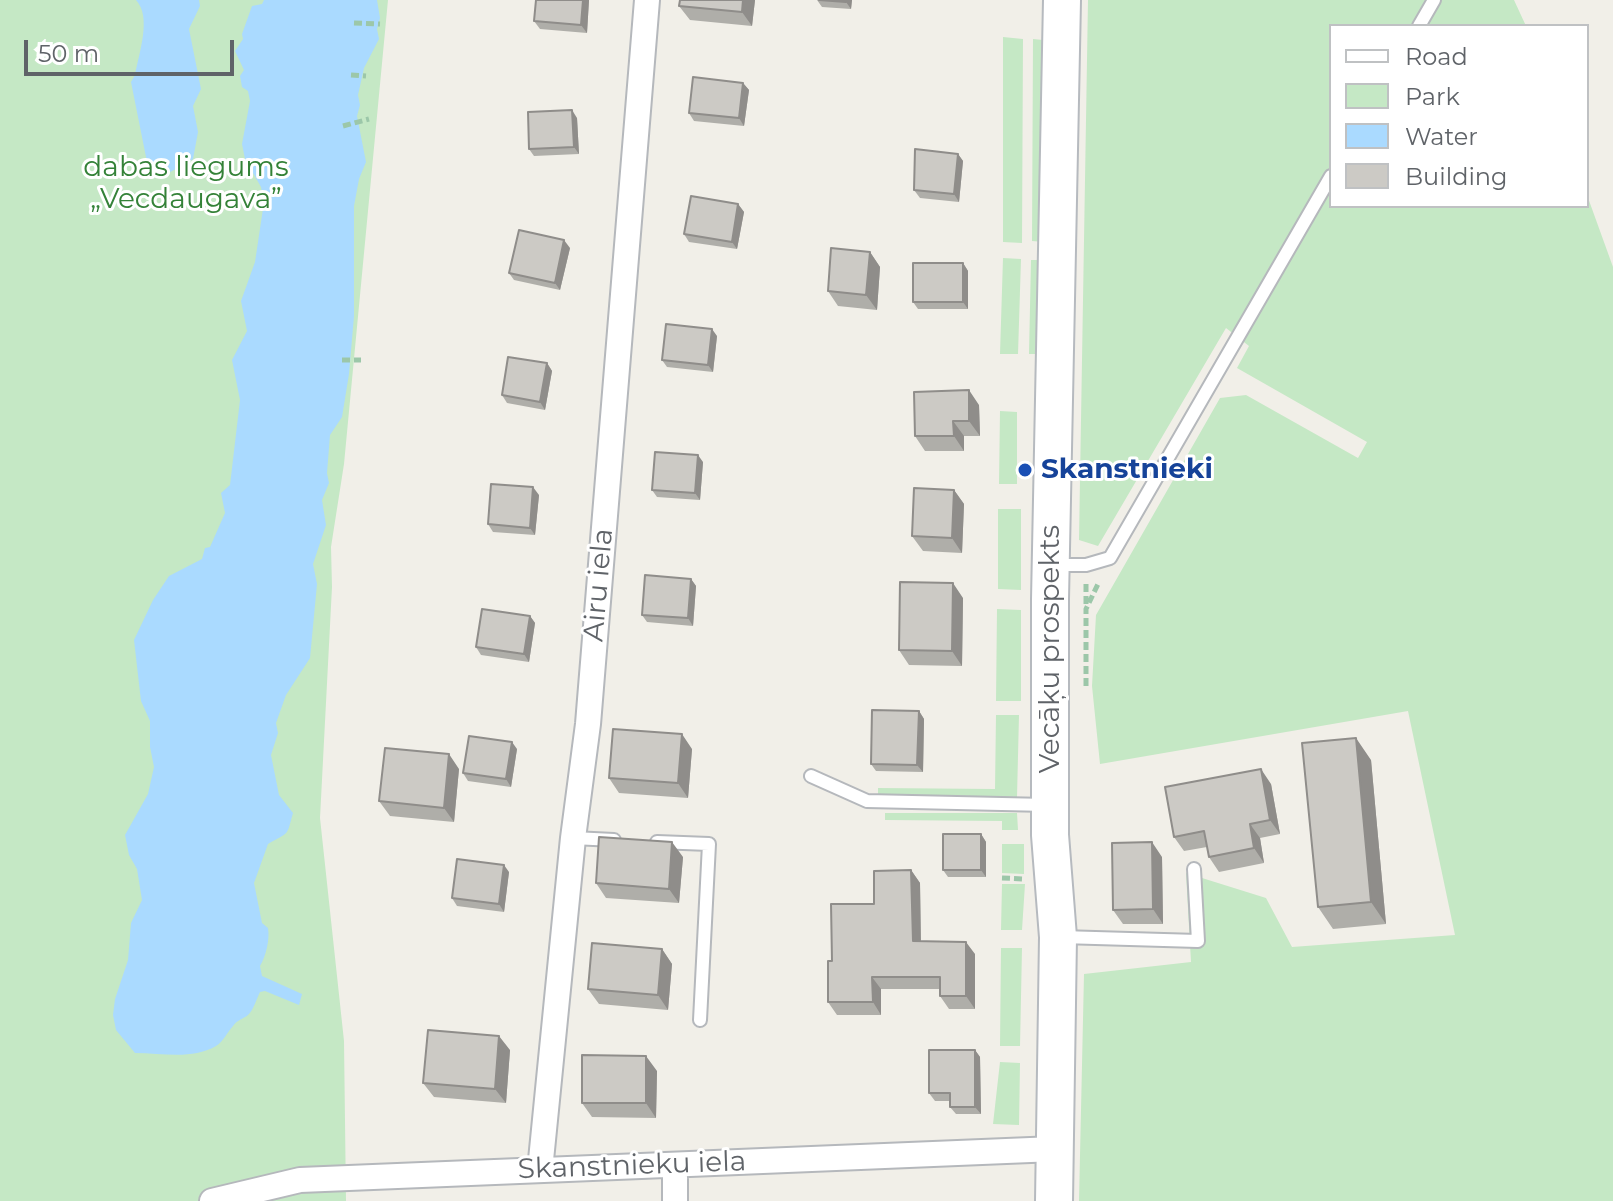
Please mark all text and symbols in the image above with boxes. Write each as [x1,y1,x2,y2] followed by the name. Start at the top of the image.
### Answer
[28,24,238,74] scale bar
[1329,24,1589,208] legend
[38,39,99,68] text: 50 m
[1405,42,1468,71] text: Road
[1405,82,1460,111] text: Park
[1405,122,1478,151] text: Water
[83,151,289,217] park label: dabas liegums „Vecdaugava”
[1405,162,1508,191] text: Building
[1041,453,1213,487] place label: Skanstnieki
[1016,461,1034,479] marker: Skanstnieki
[1034,525,1068,773] street label: Vecāķu prospekts
[577,527,621,643] street label: Airu iela
[517,1145,747,1187] street label: Skanstnieku iela

